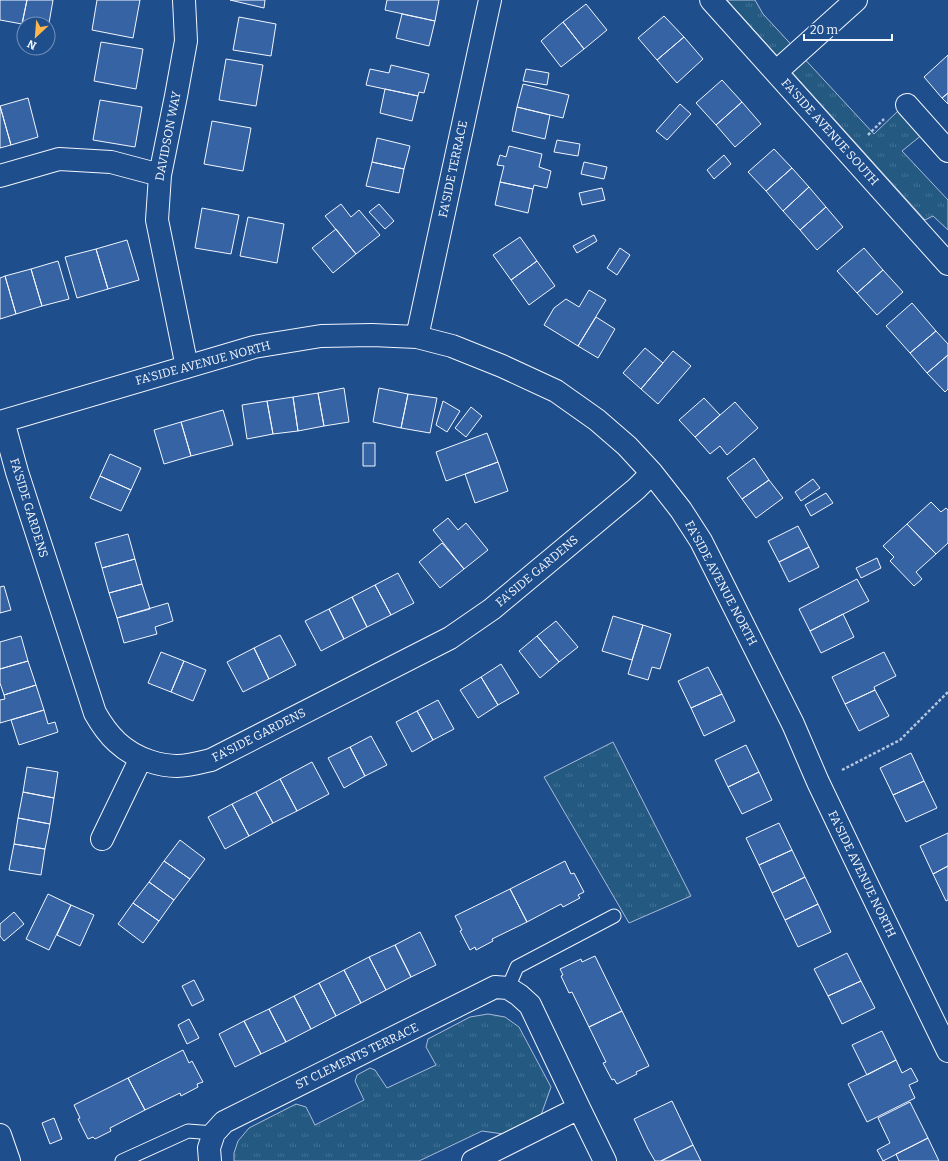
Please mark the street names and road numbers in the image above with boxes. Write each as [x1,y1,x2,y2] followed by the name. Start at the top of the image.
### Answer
[779,76,881,188] street label: FA'SIDE AVENUE SOUTH
[152,90,184,182] street label: DAVIDSON WAY
[436,119,470,219] street label: FA'SIDE TERRACE
[134,338,272,388] street label: FA'SIDE AVENUE NORTH
[7,457,51,559] street label: FA'SIDE GARDENS
[682,518,760,648] street label: FA'SIDE AVENUE NORTH
[493,532,581,610] street label: FA'SIDE GARDENS
[210,705,308,765] street label: FA'SIDE GARDENS
[825,808,899,940] street label: FA'SIDE AVENUE NORTH
[293,1020,421,1092] street label: ST CLEMENTS TERRACE

